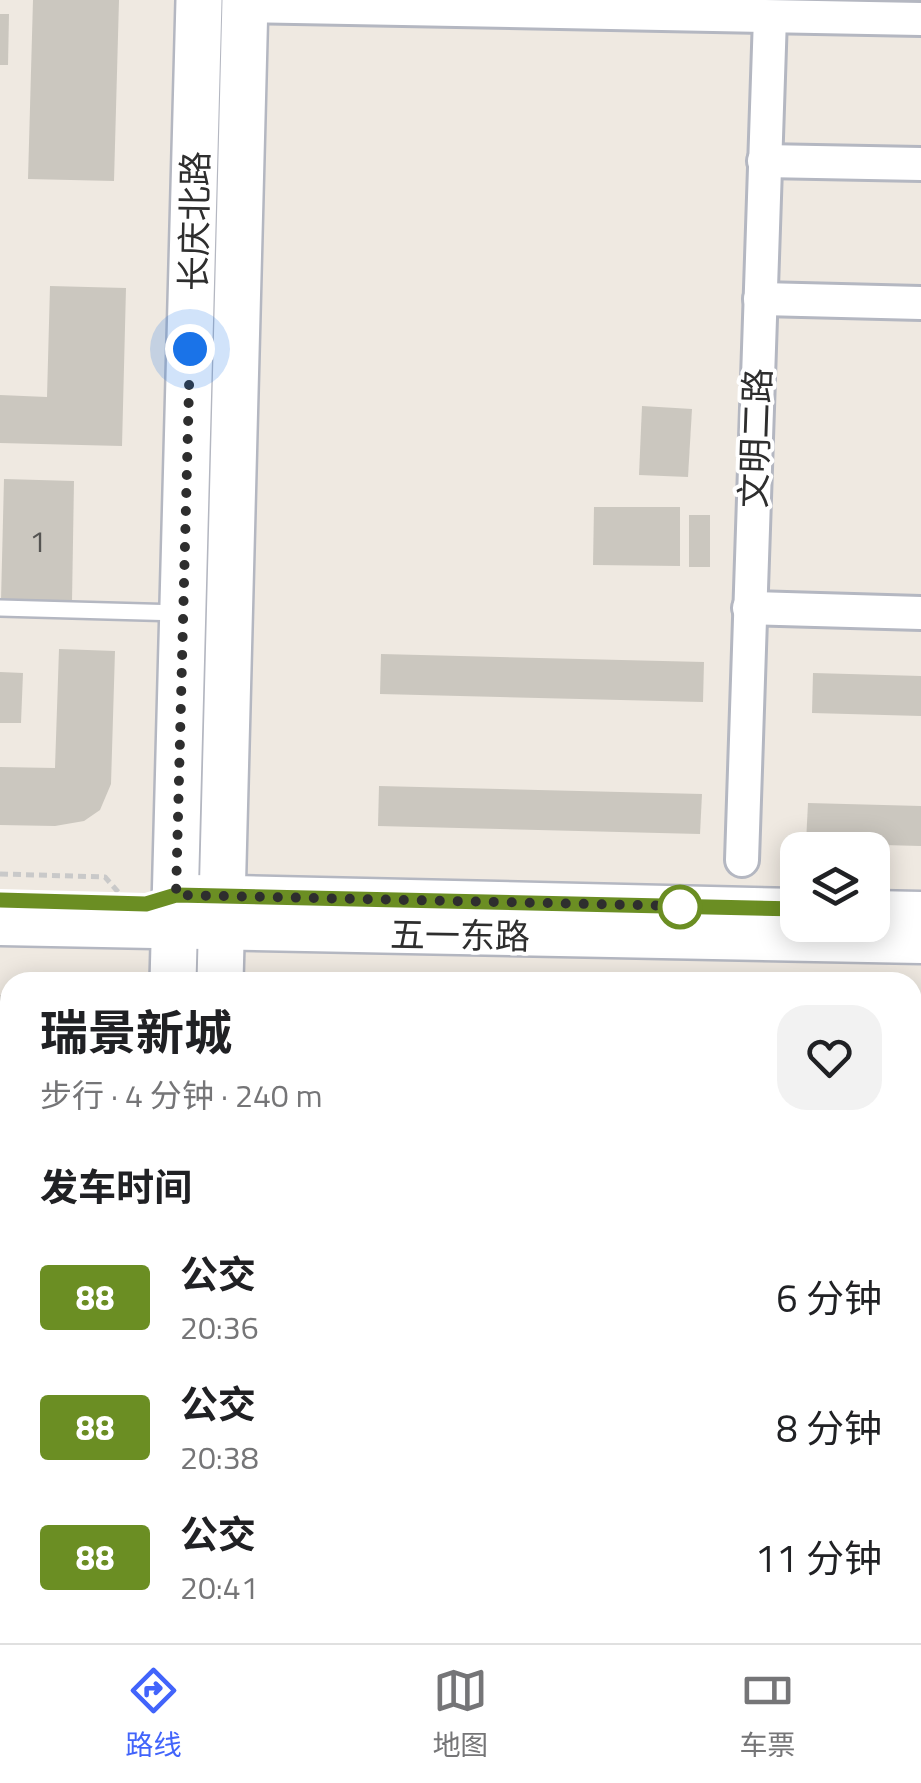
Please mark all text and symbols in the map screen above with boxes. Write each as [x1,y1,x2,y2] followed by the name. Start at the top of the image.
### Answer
[166,151,222,291] street label: 长庆北路
[165,324,215,374] your location
[726,367,784,509] street label: 文明二路
[30,518,46,564] house number: 1
[780,832,890,942] map controls
[780,832,890,942] button: layers
[659,886,701,928] unlabelled marker
[390,907,530,963] street label: 五一东路
[40,996,232,1069] text: 瑞景新城
[777,1005,882,1110] button: heart
[40,1071,323,1119] text: 步行 · 4 分钟 · 240 m
[40,1158,192,1216] text: 发车时间
[180,1245,256,1303] text: 公交
[776,1269,882,1327] text: 6 分钟
[75,1270,115,1324] text: 88
[180,1303,259,1351] text: 20:36
[180,1375,256,1433] text: 公交
[776,1399,882,1457] text: 8 分钟
[75,1400,115,1454] text: 88
[180,1433,259,1481] text: 20:38
[180,1505,256,1563] text: 公交
[755,1529,882,1587] text: 11 分钟
[75,1530,115,1584] text: 88
[180,1563,259,1611] text: 20:41
[125,1663,182,1766] tab: 路线
[432,1663,489,1766] tab: 地图
[739,1663,796,1766] tab: 车票

